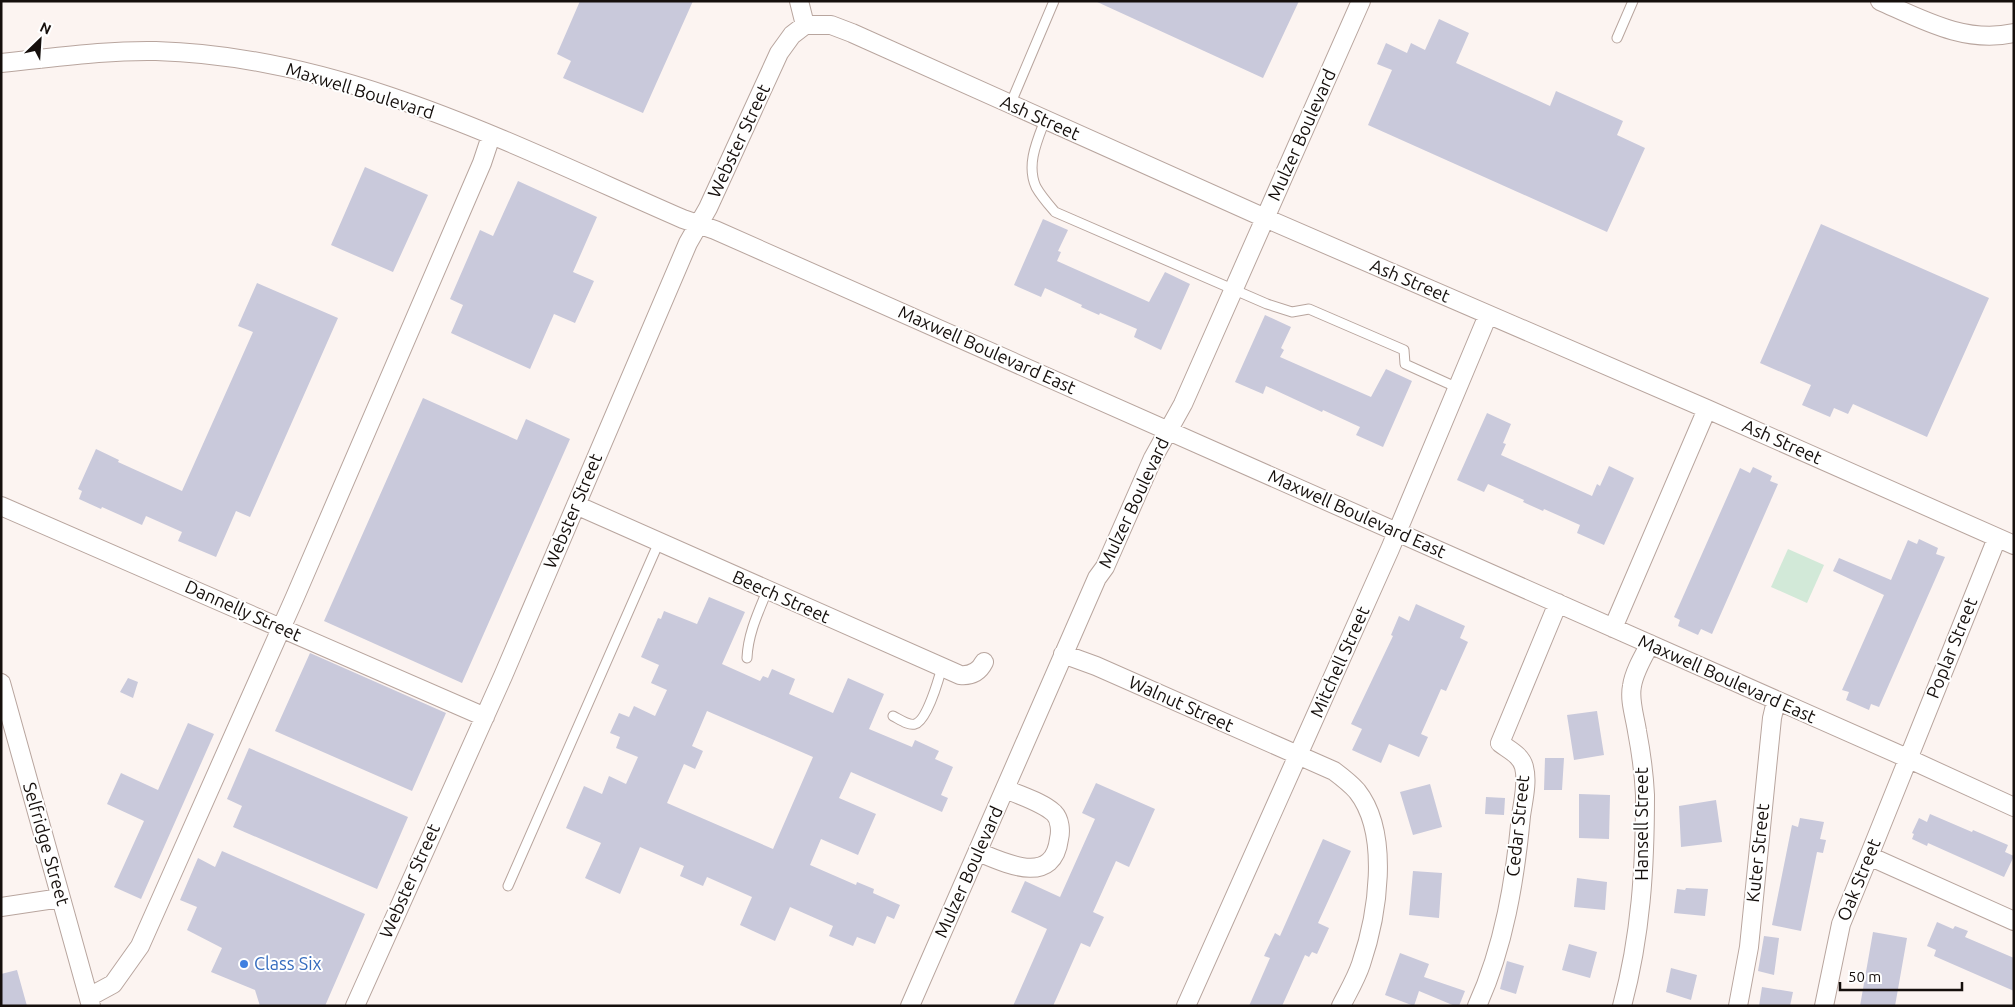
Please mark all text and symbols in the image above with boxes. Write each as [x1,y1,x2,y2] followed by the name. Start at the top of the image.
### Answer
[15,15,65,65] north arrow
[37,19,54,38] text: N
[284,58,437,122] street label: Maxwell Boulevard
[1263,66,1339,203] street label: Mulzer Boulevard
[703,81,773,200] street label: Webster Street
[998,91,1083,143] street label: Ash Street
[1368,254,1453,306] street label: Ash Street
[896,301,1079,397] street label: Maxwell Boulevard East
[1740,415,1825,467] street label: Ash Street
[1094,434,1172,571] street label: Mulzer Boulevard
[539,450,605,571] street label: Webster Street
[1266,465,1449,561] street label: Maxwell Boulevard East
[730,566,833,626] street label: Beech Street
[182,576,305,645] street label: Dannelly Street
[1922,594,1980,701] street label: Poplar Street
[1306,603,1373,720] street label: Mitchell Street
[1636,630,1819,726] street label: Maxwell Boulevard East
[1126,671,1237,735] street label: Walnut Street
[1631,767,1651,881] street label: Hansell Street
[1502,774,1532,878] street label: Cedar Street
[20,780,74,908] street label: Selfridge Street
[1742,802,1772,903] street label: Kuter Street
[930,803,1006,940] street label: Mulzer Boulevard
[375,820,443,941] street label: Webster Street
[1833,836,1884,924] street label: Oak Street
[254,953,322,973] place label: Class Six
[238,958,250,970] marker: Class Six
[1840,960,1962,992] scale bar
[1848,968,1881,985] text: 50 m

